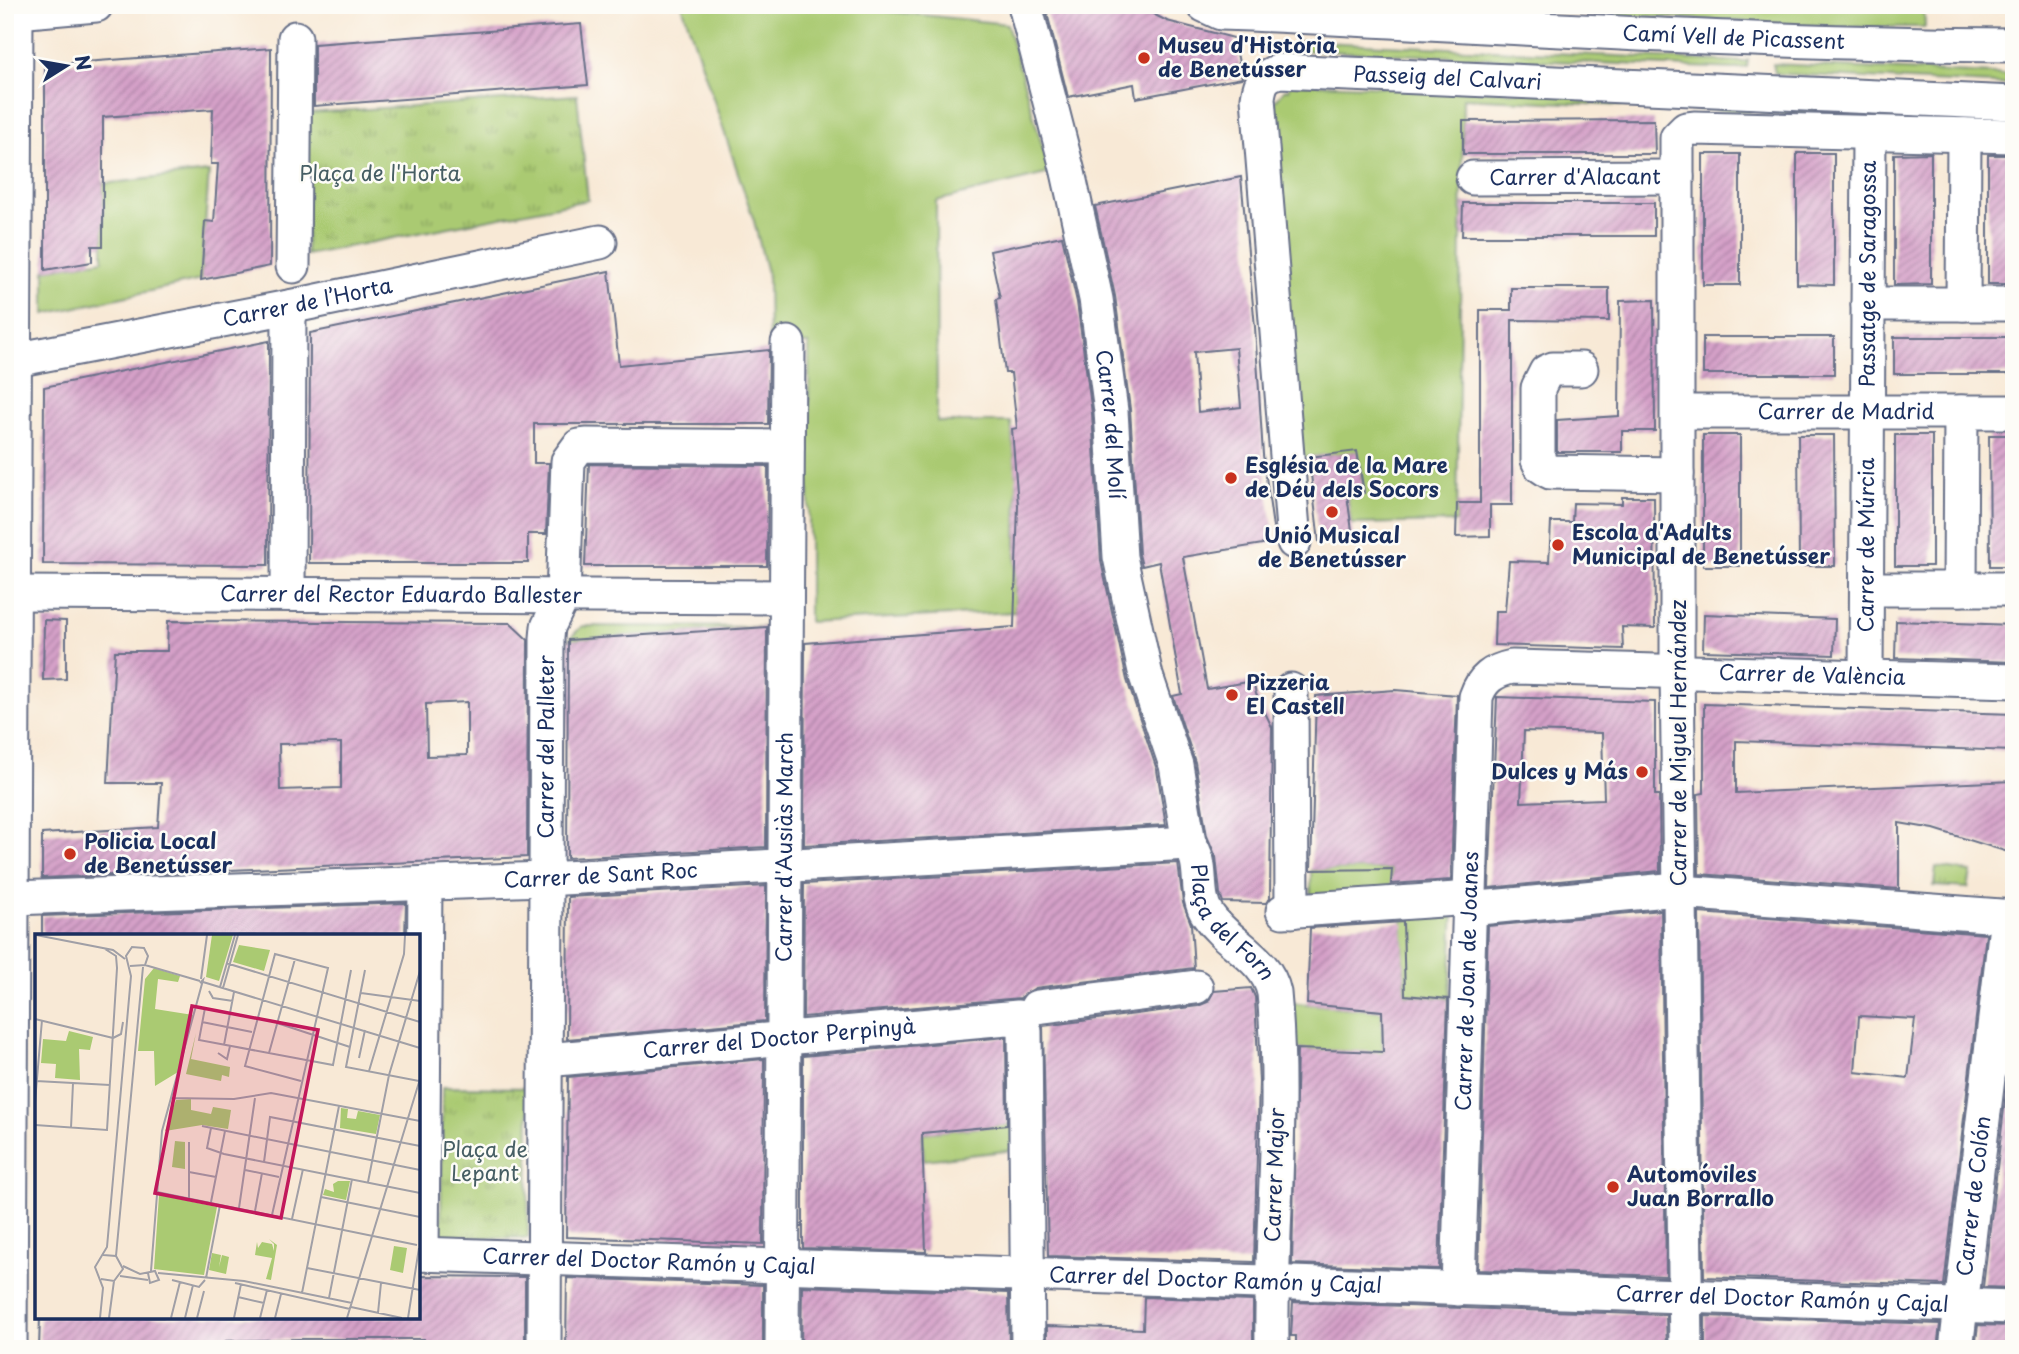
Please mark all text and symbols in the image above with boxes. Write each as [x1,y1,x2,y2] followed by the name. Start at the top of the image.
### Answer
[1622,15,1845,56] street label: Camí Vell de Picassent
[1158,28,1337,84] place label: Museu d'Història de Benetússer
[32,32,102,102] north arrow
[1136,50,1152,66] marker: Museu d'Història de Benetússer
[68,53,99,73] text: N
[1352,56,1543,96] street label: Passeig del Calvari
[299,156,462,188] park label: Plaça de l'Horta
[1489,159,1661,192] street label: Carrer d'Alacant
[1850,161,1883,387] street label: Passatge de Saragossa
[219,268,396,334] street label: Carrer de l’Horta
[1089,347,1134,500] street label: Carrer del Molí
[1758,394,1935,426] street label: Carrer de Madrid
[1245,448,1448,504] place label: Església de la Mare de Déu dels Socors
[1848,457,1881,633] street label: Carrer de Múrcia
[1223,470,1239,486] marker: Església de la Mare de Déu dels Socors
[1324,504,1340,520] marker: Unió Musical de Benetússer
[1572,515,1830,571] place label: Escola d'Adults Municipal de Benetússer
[1258,518,1406,574] place label: Unió Musical de Benetússer
[1550,537,1566,553] marker: Escola d'Adults Municipal de Benetússer
[220,576,582,610] street label: Carrer del Rector Eduardo Ballester
[1661,600,1693,886] street label: Carrer de Miguel Hernández
[528,655,561,839] street label: Carrer del Palleter
[1718,655,1906,692] street label: Carrer de València
[1246,665,1345,721] place label: Pizzeria El Castell
[1224,687,1240,703] marker: Pizzeria El Castell
[766,732,800,962] street label: Carrer d'Ausiàs March
[1491,754,1628,786] place label: Dulces y Más
[1634,764,1650,780] marker: Dulces y Más
[84,824,233,880] place label: Policia Local de Benetússer
[62,846,78,862] marker: Policia Local de Benetússer
[1445,851,1485,1111] street label: Carrer de Joan de Joanes
[503,852,698,894] street label: Carrer de Sant Roc
[1184,862,1284,986] street label: Plaça del Forn
[35,934,420,1319] inset map
[641,1008,917,1065] street label: Carrer del Doctor Perpinyà
[1255,1107,1291,1243] street label: Carrer Major
[1947,1114,1997,1278] street label: Carrer de Colón
[442,1132,528,1188] park label: Plaça de Lepant
[1627,1157,1774,1213] place label: Automóviles Juan Borrallo
[1605,1179,1621,1195] marker: Automóviles Juan Borrallo
[482,1238,816,1281] street label: Carrer del Doctor Ramón y Cajal
[1049,1257,1383,1300] street label: Carrer del Doctor Ramón y Cajal
[1615,1276,1949,1319] street label: Carrer del Doctor Ramón y Cajal

